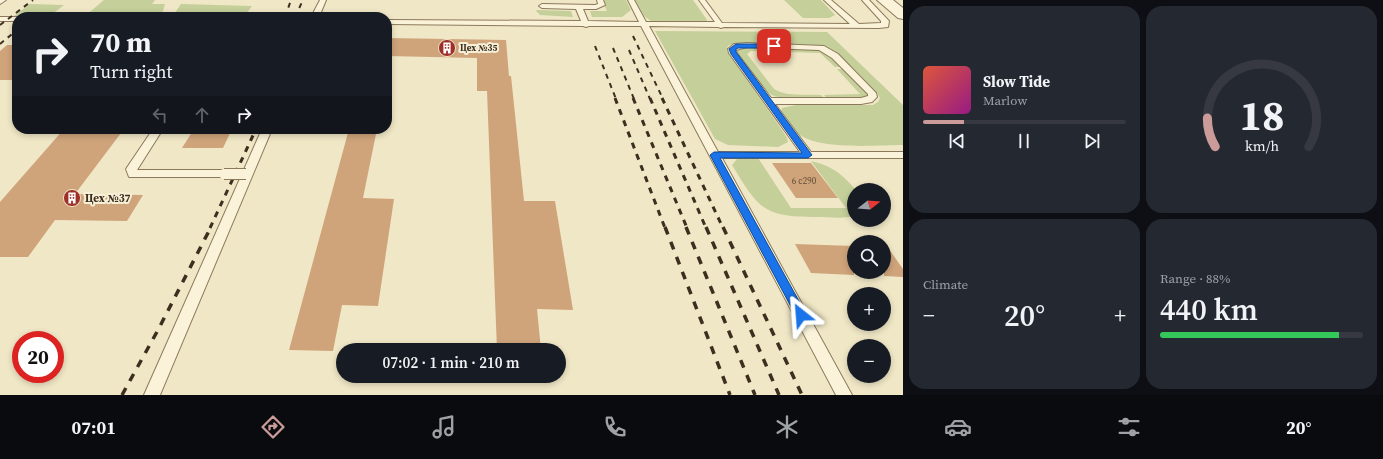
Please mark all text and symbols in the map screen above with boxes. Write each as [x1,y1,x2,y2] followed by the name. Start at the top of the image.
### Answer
[90,23,152,61] text: 70 m
[24,28,76,80] icon: right
[757,29,791,63] pin
[763,35,785,57] icon: arrive
[437,38,457,58] building icon: Цех №35
[460,42,497,54] place label: Цех №35
[90,59,172,84] text: Turn right
[983,71,1050,92] text: Slow Tide
[1239,87,1284,144] text: 18
[983,92,1027,109] text: Marlow
[149,104,171,126] icon: left
[191,104,213,126] icon: ahead
[233,104,255,126] icon: right
[946,130,968,152] icon: previous
[1013,130,1035,152] icon: pause
[1081,130,1103,152] icon: next
[1245,136,1279,156] text: km/h
[792,175,817,187] house number: 6 с290
[847,183,891,227] north arrow
[847,183,891,383] map controls
[62,188,82,208] building icon: Цех №37
[85,191,131,206] place label: Цех №37
[847,235,891,279] button: search
[1160,270,1231,287] text: Range · 88%
[923,276,968,293] text: Climate
[847,287,891,331] button: +
[1160,289,1258,330] text: 440 km
[780,294,822,336] position arrow
[1004,295,1045,336] text: 20°
[923,300,935,330] text: −
[1114,300,1126,330] text: +
[12,331,64,383] speed limit sign: 20
[847,339,891,383] button: −
[383,352,519,373] text: 07:02 · 1 min · 210 m
[259,413,287,441] icon: directions
[430,413,458,441] icon: music
[601,413,629,441] icon: phone
[773,413,801,441] icon: climate
[944,413,972,441] icon: car
[1115,413,1143,441] icon: filters
[72,415,116,440] text: 07:01
[1286,415,1311,440] text: 20°

